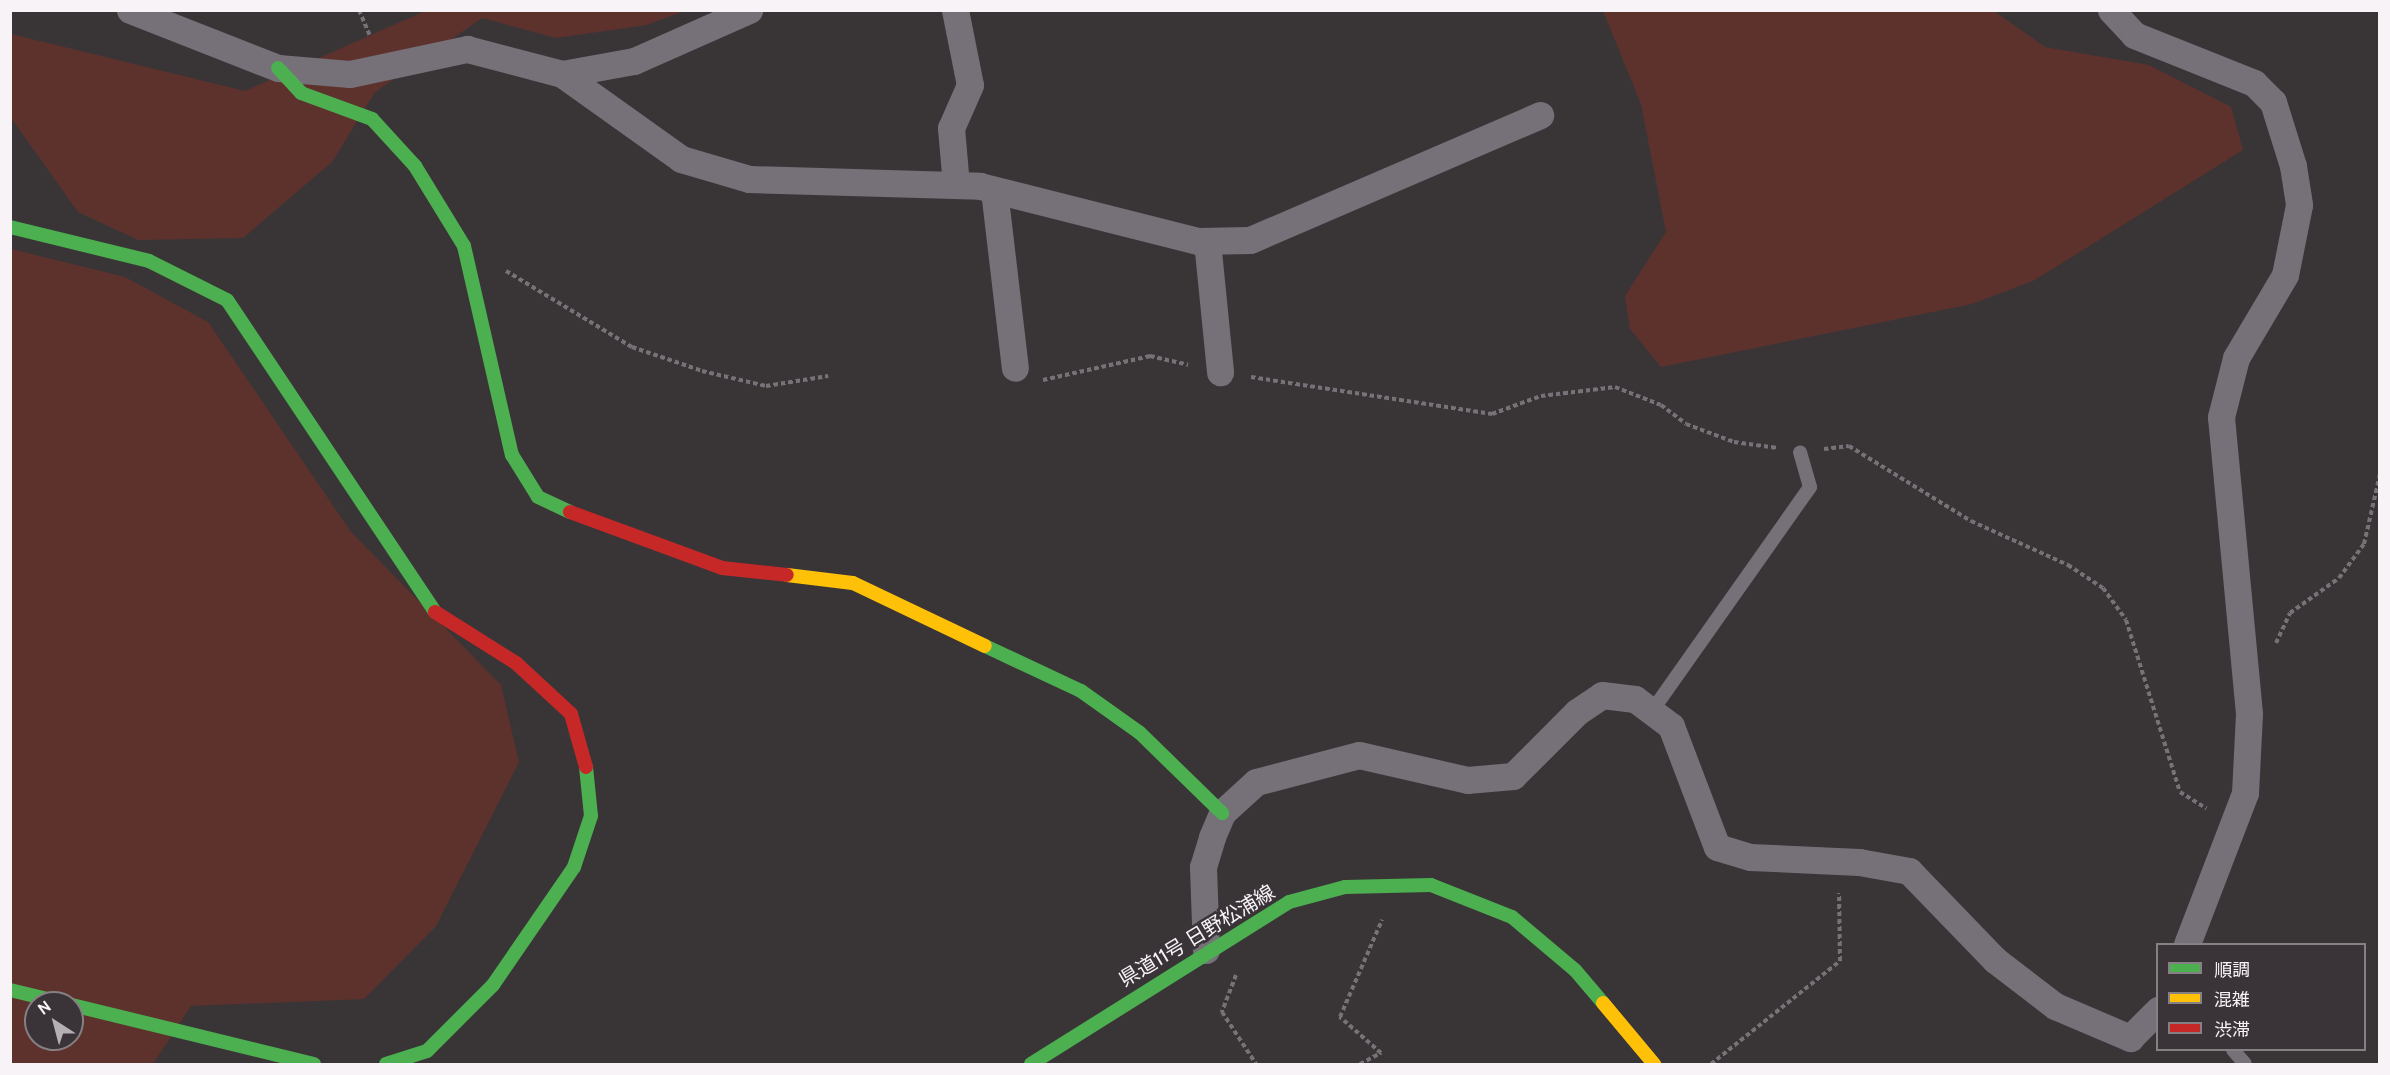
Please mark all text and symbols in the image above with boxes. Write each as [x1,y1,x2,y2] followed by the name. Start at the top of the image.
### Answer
[1115,880,1279,992] street label: 県道11号 日野松浦線
[2156,943,2366,1051] legend
[2214,959,2250,981] text: 順調
[2214,989,2250,1011] text: 混雑
[24,991,84,1051] north arrow
[34,997,54,1019] text: N
[2214,1019,2250,1041] text: 渋滞

